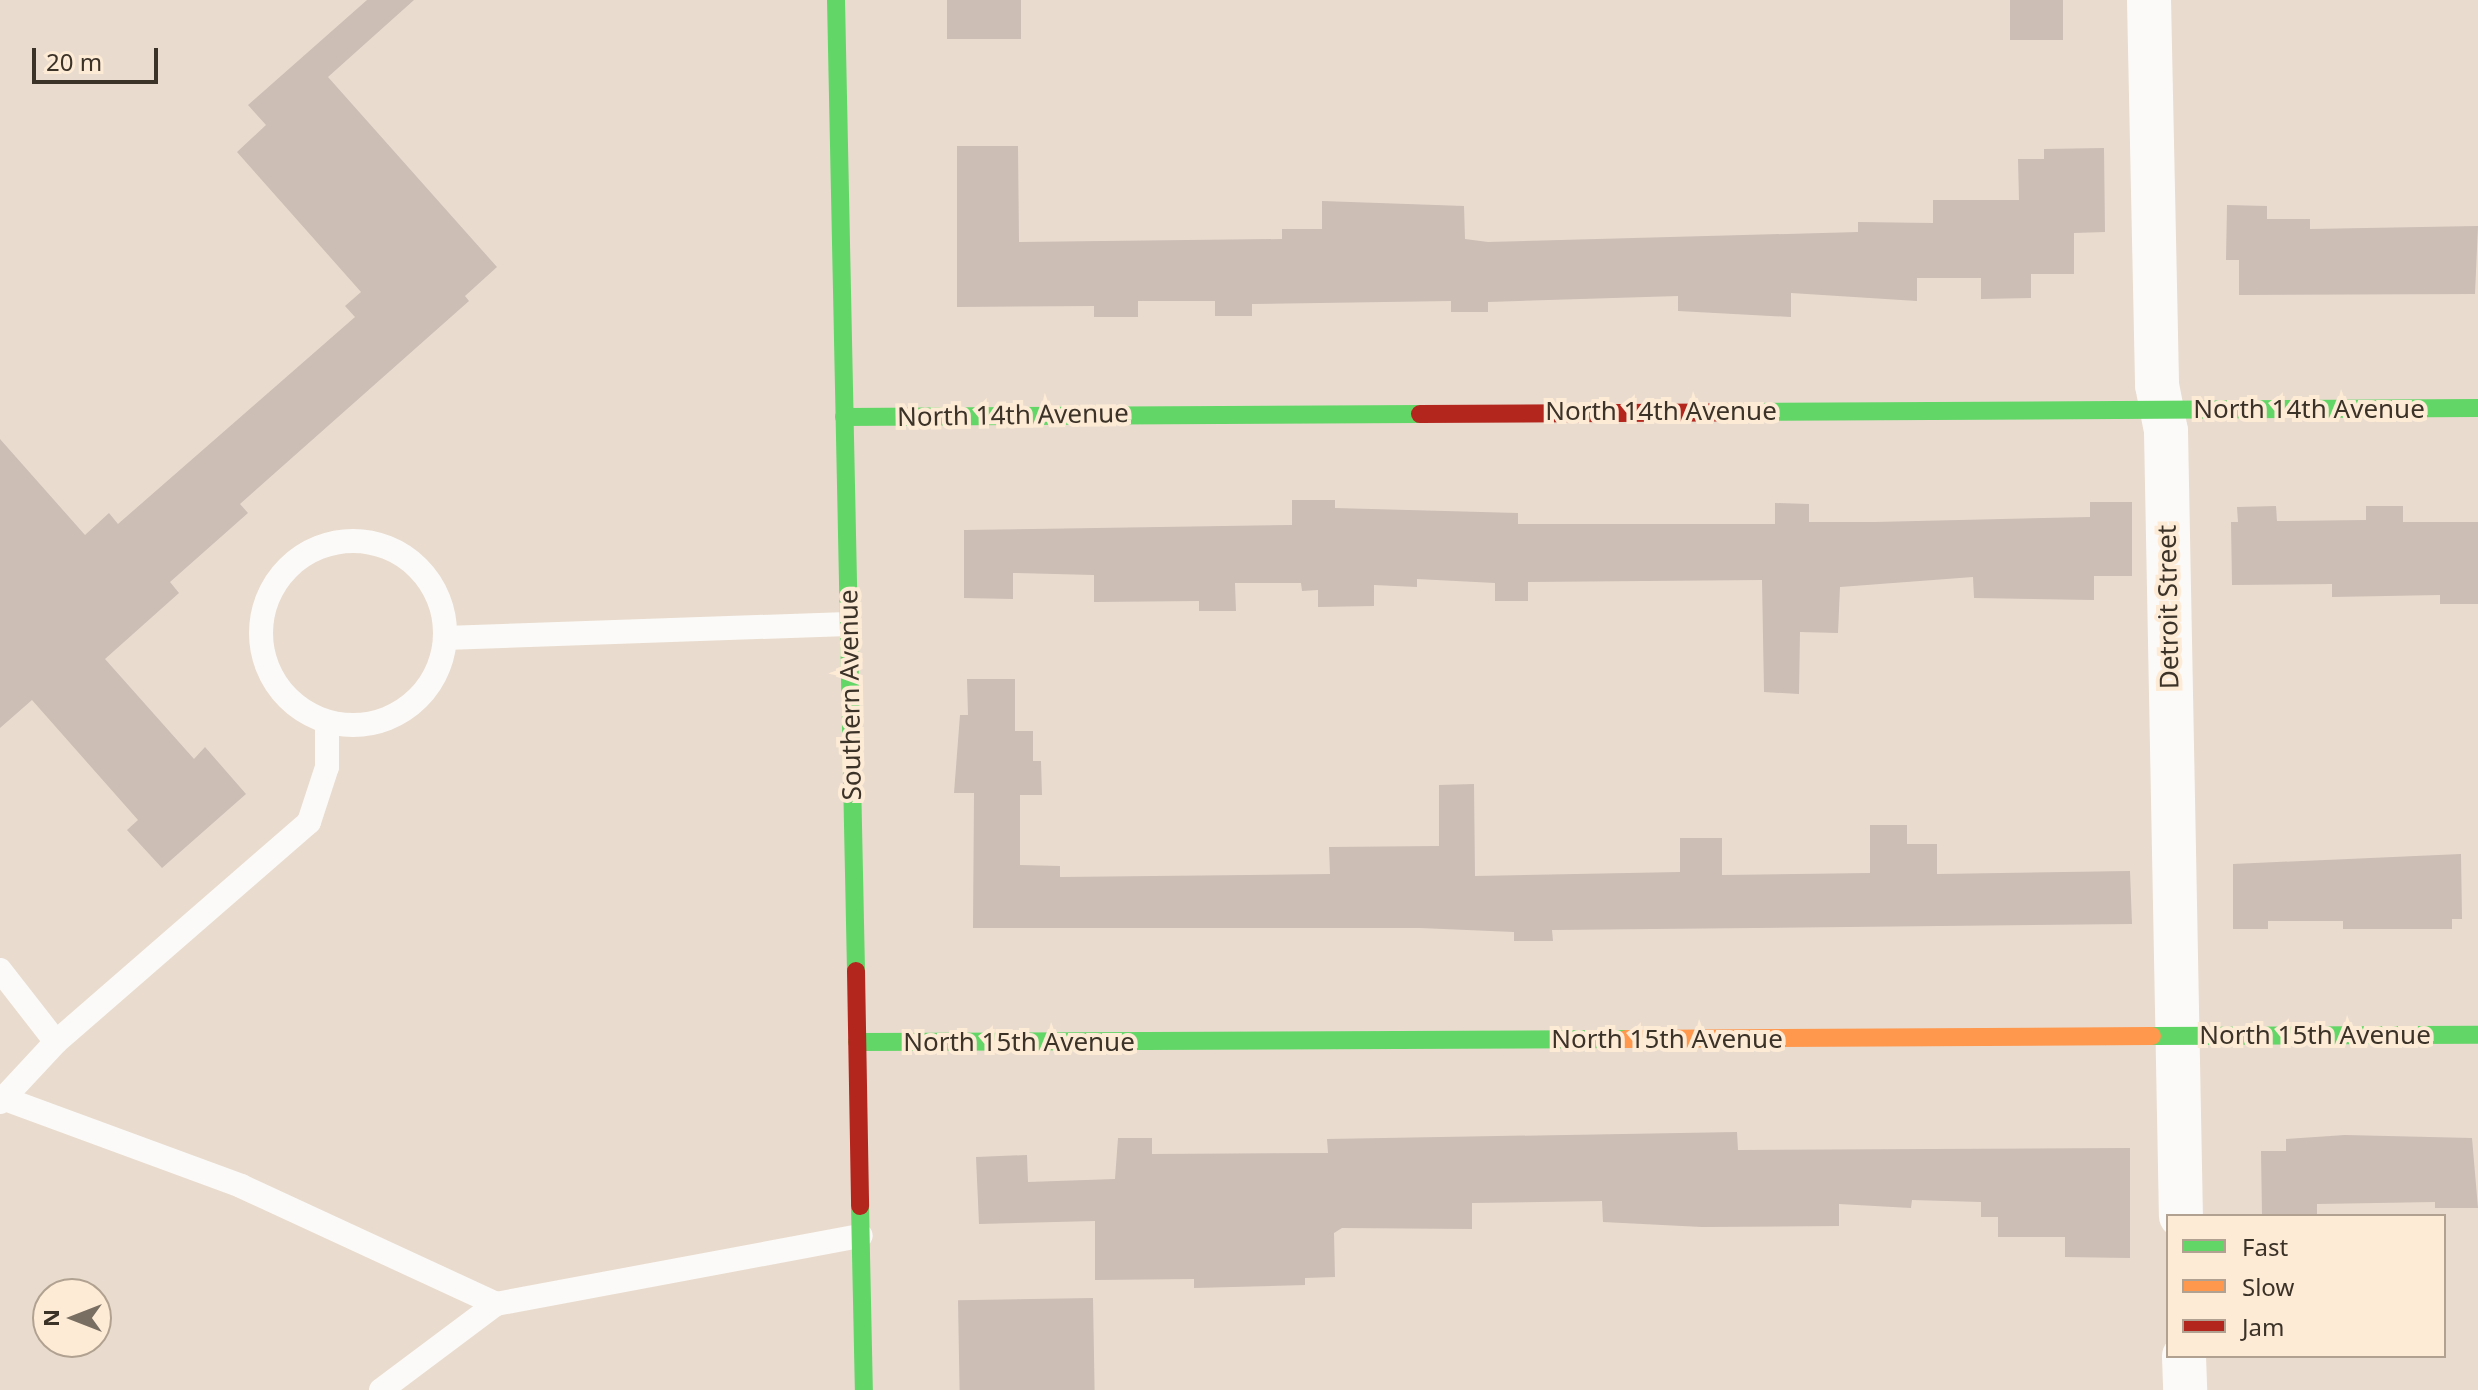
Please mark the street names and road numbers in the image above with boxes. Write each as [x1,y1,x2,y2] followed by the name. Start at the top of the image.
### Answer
[2193,393,2425,425] street label: North 14th Avenue
[1545,395,1777,427] street label: North 14th Avenue
[897,397,1129,433] street label: North 14th Avenue
[2151,525,2185,689] street label: Detroit Street
[833,589,867,801] street label: Southern Avenue
[2199,1019,2431,1051] street label: North 15th Avenue
[1551,1023,1783,1055] street label: North 15th Avenue
[903,1026,1135,1058] street label: North 15th Avenue

